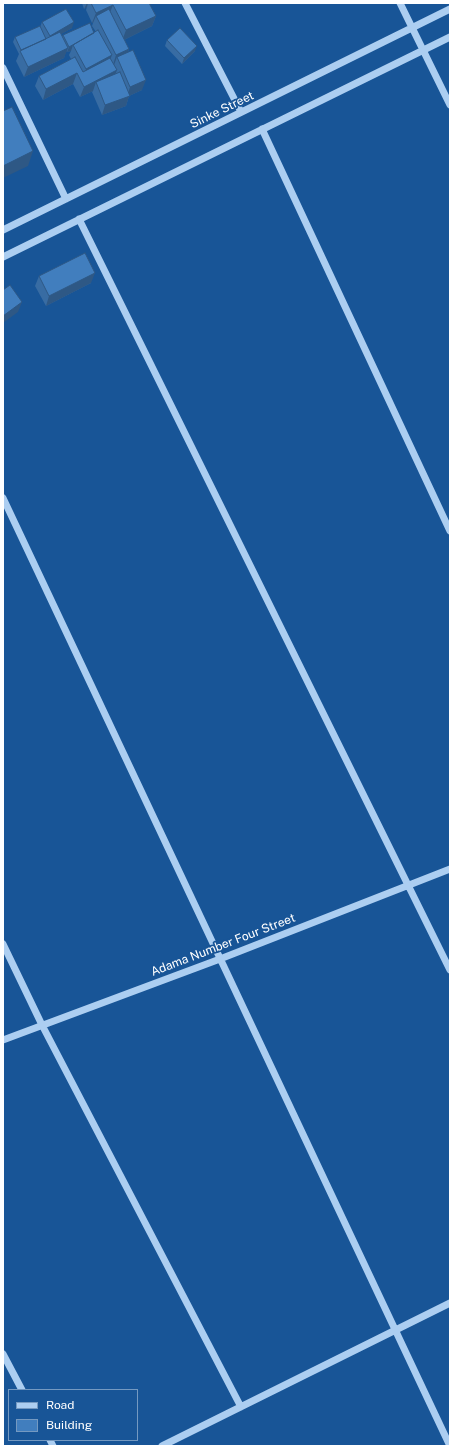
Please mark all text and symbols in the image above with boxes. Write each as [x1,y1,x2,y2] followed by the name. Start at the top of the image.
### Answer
[188,88,256,132] street label: Sinke Street
[149,911,297,979] street label: Adama Number Four Street
[8,1389,138,1441] legend
[46,1398,74,1412] text: Road
[46,1418,92,1432] text: Building

